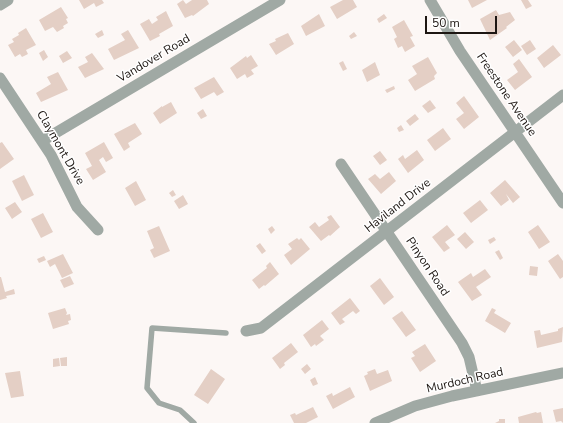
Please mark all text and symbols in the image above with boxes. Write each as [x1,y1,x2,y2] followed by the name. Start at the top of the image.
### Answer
[427,8,499,34] scale bar
[432,15,460,31] text: 50 m
[115,32,193,86] street label: Vandover Road
[473,51,539,139] street label: Freestone Avenue
[33,108,87,188] street label: Claymont Drive
[362,176,434,236] street label: Haviland Drive
[402,235,452,299] street label: Pinyon Road
[425,365,505,397] street label: Murdoch Road

